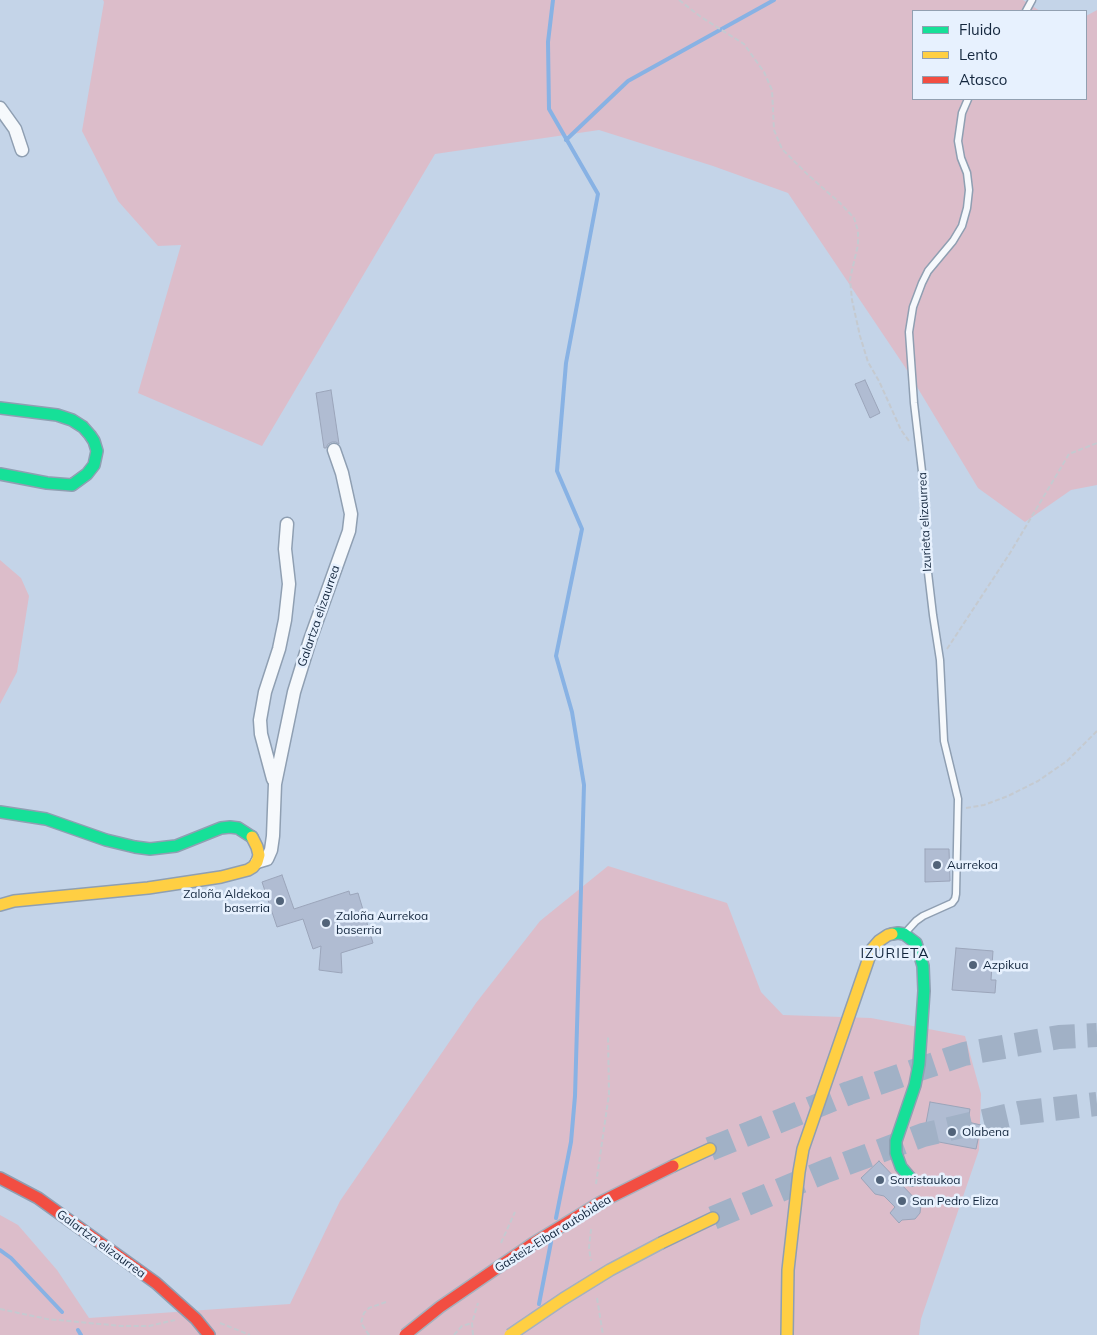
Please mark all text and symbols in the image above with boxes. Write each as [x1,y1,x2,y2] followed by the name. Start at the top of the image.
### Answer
[912,10,1087,100] legend
[959,20,1001,39] text: Fluido
[959,45,998,64] text: Lento
[959,70,1007,89] text: Atasco
[915,472,935,572] street label: Izurieta elizaurrea
[295,563,343,669] street label: Galartza elizaurrea
[947,858,998,872] place label: Aurrekoa
[931,859,943,871] marker: Aurrekoa
[183,887,270,915] place label: Zaloña Aldekoa baserria
[274,895,286,907] marker: Zaloña Aldekoa baserria
[336,909,428,937] place label: Zaloña Aurrekoa baserria
[320,917,332,929] marker: Zaloña Aurrekoa baserria
[859,946,931,962] district label: IZURIETA
[983,958,1028,972] place label: Azpikua
[967,959,979,971] marker: Azpikua
[962,1125,1009,1139] place label: Olabena
[946,1126,958,1138] marker: Olabena
[890,1173,961,1187] place label: Sarristaukoa
[874,1174,886,1186] marker: Sarristaukoa
[492,1192,614,1276] street label: Gasteiz-Eibar autobidea
[912,1194,999,1208] place label: San Pedro Eliza
[896,1195,908,1207] marker: San Pedro Eliza
[54,1207,148,1281] street label: Galartza elizaurrea

